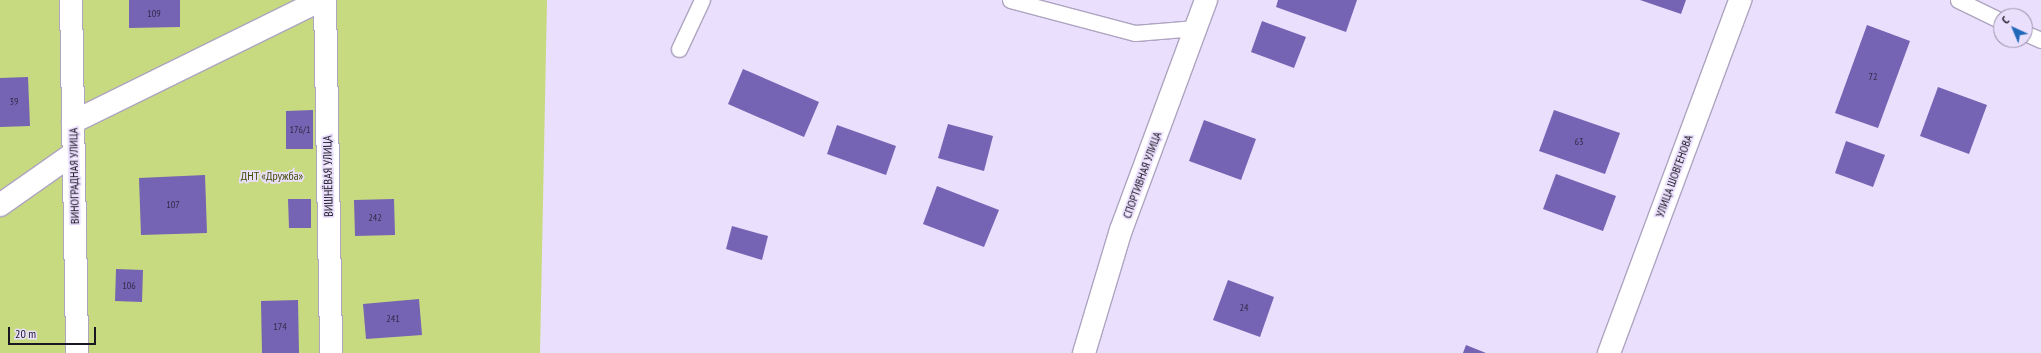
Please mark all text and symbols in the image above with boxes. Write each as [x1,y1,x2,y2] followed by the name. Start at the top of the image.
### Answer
[147,8,161,20] house number: 109
[1993,8,2033,48] north arrow
[1999,13,2012,27] text: С
[1869,71,1877,83] house number: 72
[10,96,18,108] house number: 39
[290,124,310,136] house number: 176/1
[66,128,82,224] street label: ВИНОГРАДНАЯ УЛИЦА
[1120,130,1164,220] street label: СПОРТИВНАЯ УЛИЦА
[1652,133,1696,219] street label: УЛИЦА ШОВГЕНОВА
[320,135,336,217] street label: ВИШНЁВАЯ УЛИЦА
[1575,136,1583,148] house number: 63
[241,169,303,183] park label: ДНТ «Дружба»
[166,199,180,211] house number: 107
[368,212,382,224] house number: 242
[122,280,136,292] house number: 106
[1240,302,1248,314] house number: 24
[386,313,400,325] house number: 241
[10,319,98,345] scale bar
[273,321,287,333] house number: 174
[15,326,36,341] text: 20 m

